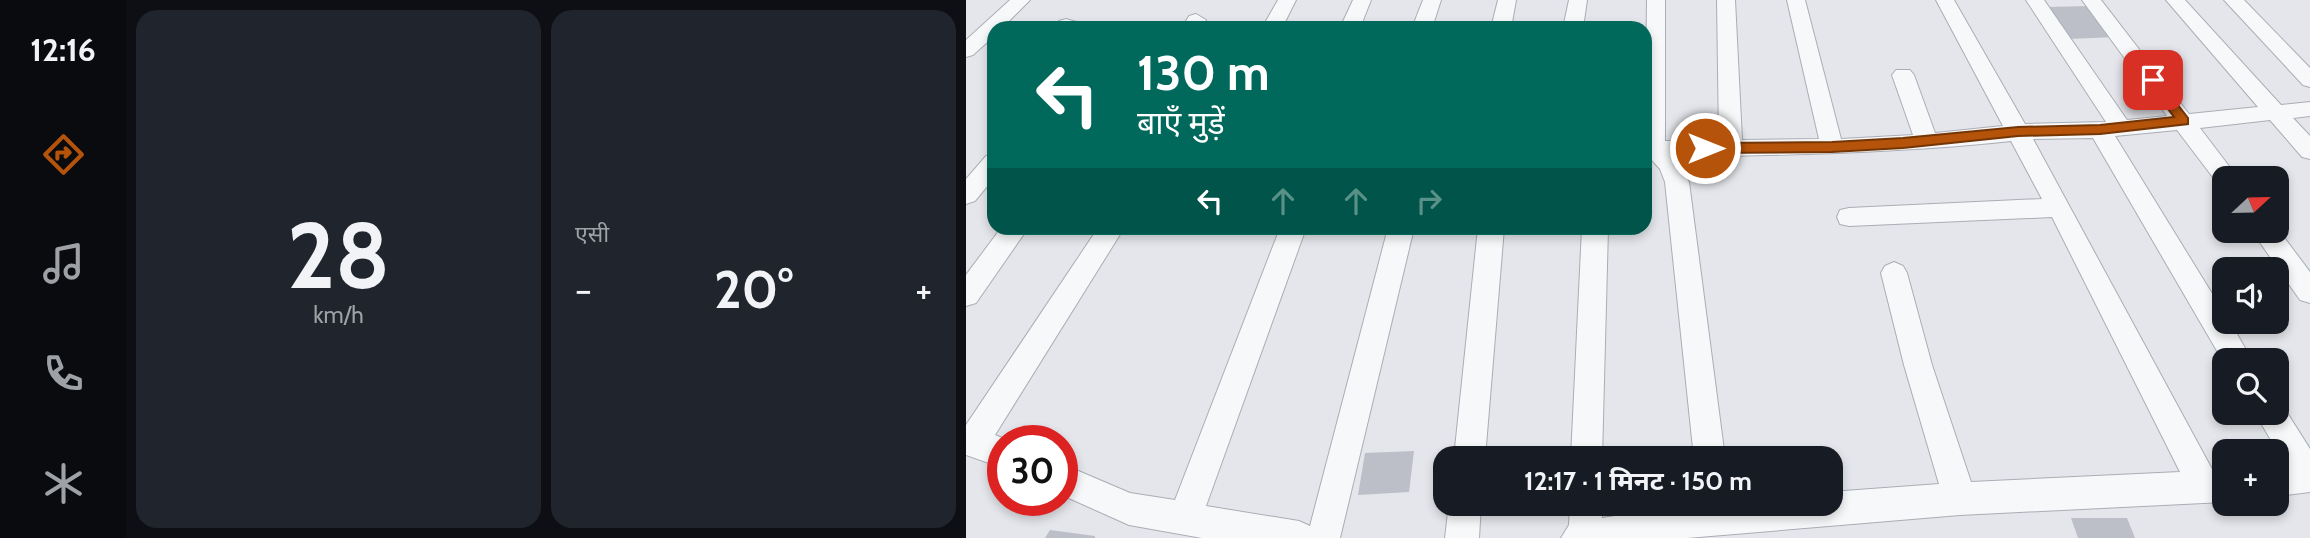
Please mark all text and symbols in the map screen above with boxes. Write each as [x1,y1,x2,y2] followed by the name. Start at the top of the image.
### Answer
[30,30,96,69] text: 12:16
[1137,43,1270,102] text: 130 m
[1022,49,1113,140] icon: left
[2123,50,2183,110] pin
[2134,61,2172,99] icon: arrive
[1137,103,1225,142] text: बाएँ मुड़ें
[1668,111,1742,185] position arrow
[39,130,88,179] icon: directions
[2212,166,2289,243] north arrow
[2212,166,2289,516] map controls
[1191,182,1229,220] icon: left
[1264,182,1302,220] icon: ahead
[1337,182,1375,220] icon: ahead
[1410,182,1448,220] icon: right
[287,200,390,311] text: 28
[575,220,609,248] text: एसी
[39,239,88,288] icon: music
[2212,257,2289,334] button: sound
[714,258,793,321] text: 20°
[575,266,592,313] text: −
[915,266,932,313] text: +
[313,301,364,329] text: km/h
[2212,348,2289,425] button: search
[39,349,88,398] icon: phone
[987,425,1078,516] speed limit sign: 30
[2212,439,2289,516] button: +
[39,459,88,508] icon: climate
[1524,465,1752,497] text: 12:17 · 1 मिनट · 150 m

